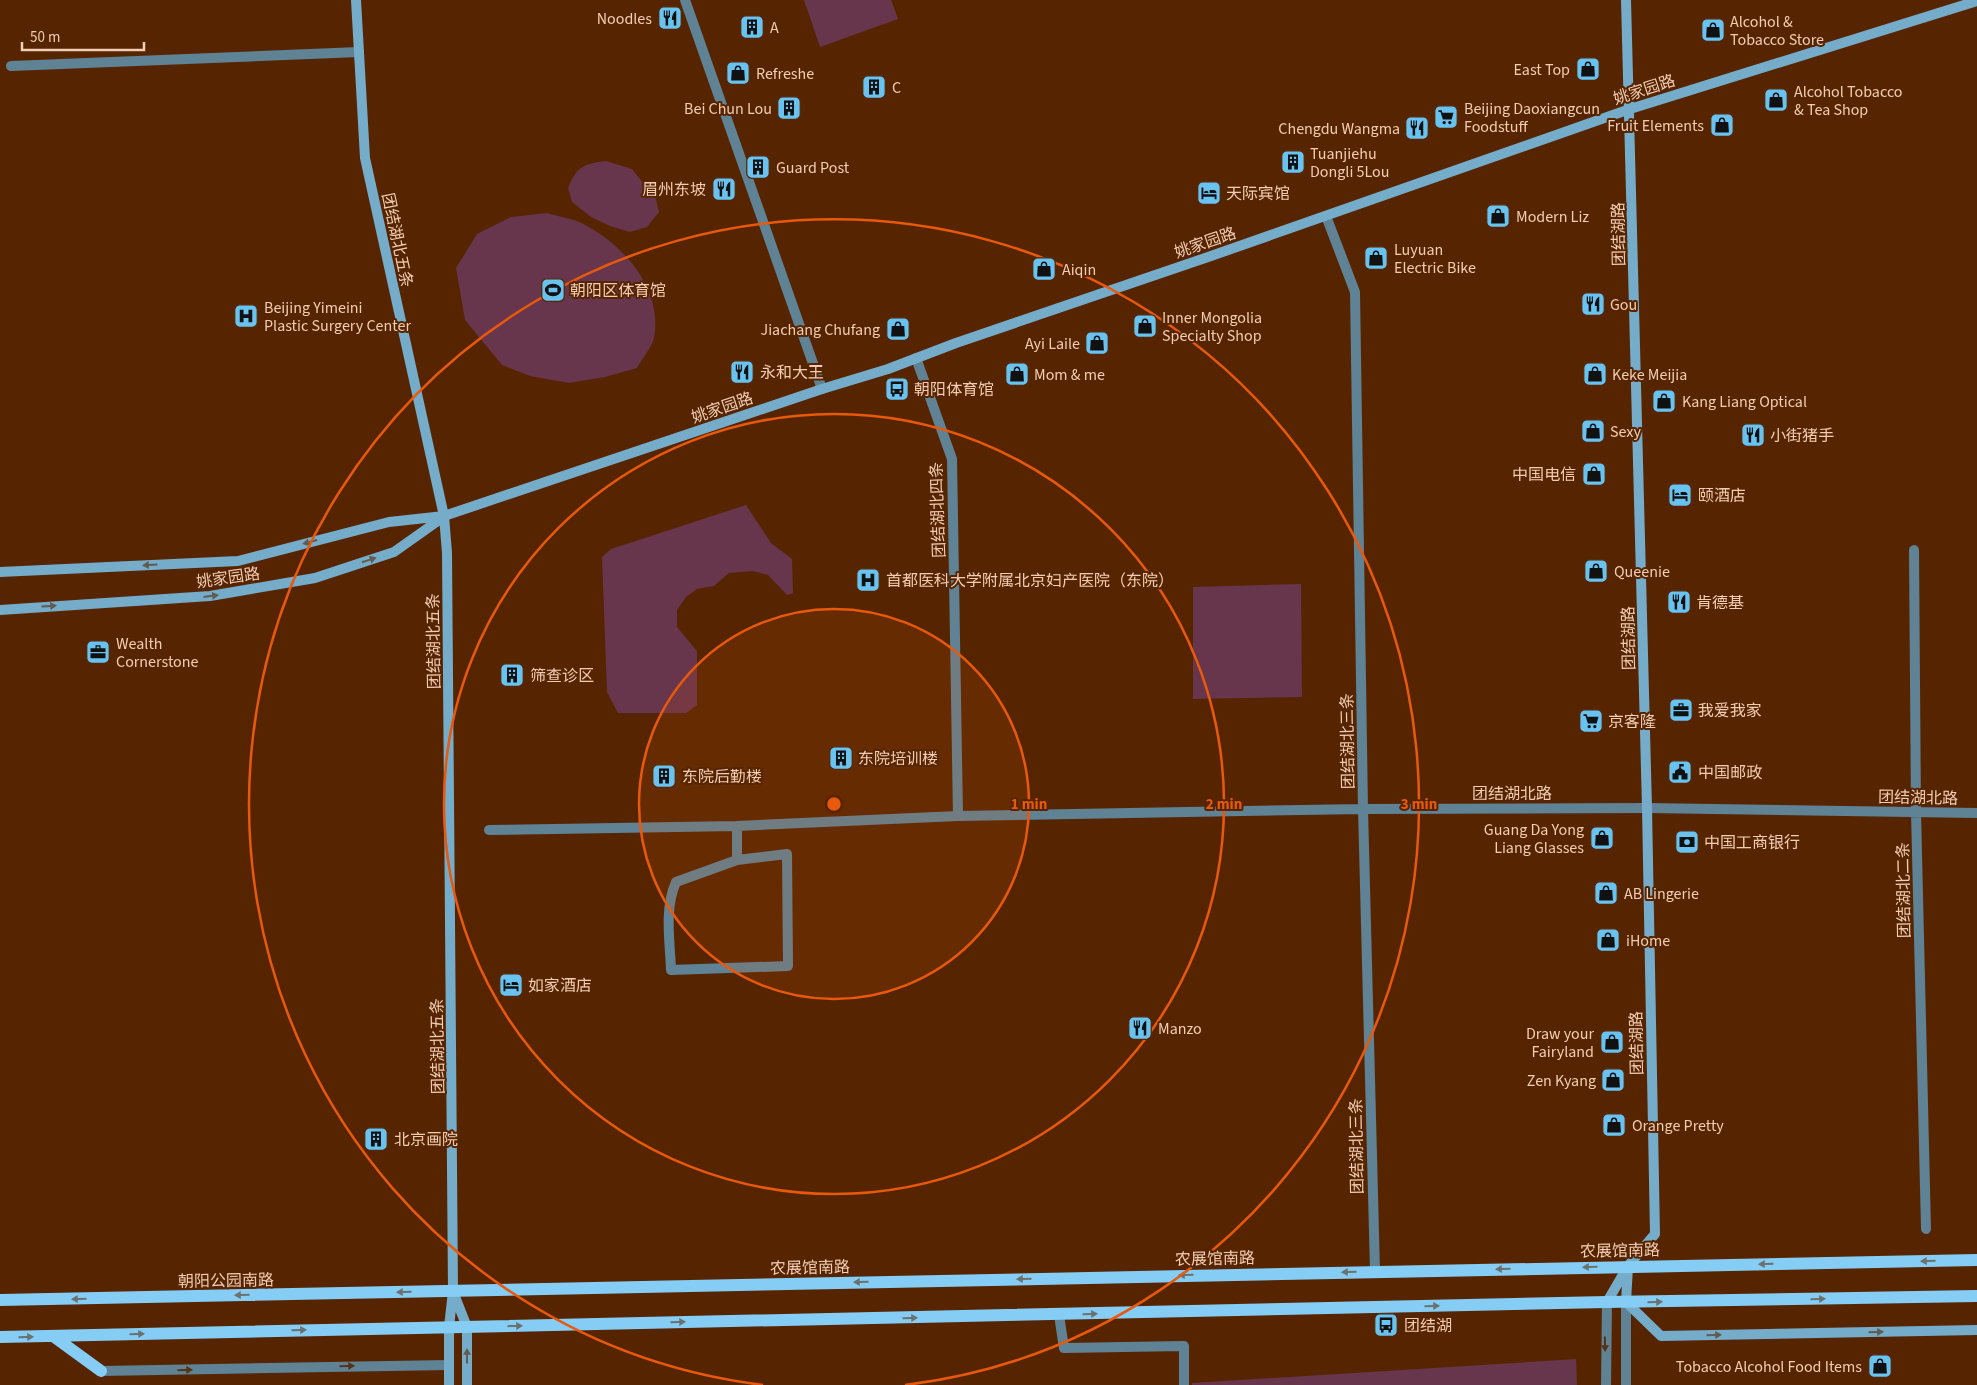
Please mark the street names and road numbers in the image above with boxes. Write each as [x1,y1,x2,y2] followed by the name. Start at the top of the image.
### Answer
[1610,70,1678,110] street label: 姚家园路
[376,191,418,289] street label: 团结湖北五条
[1607,202,1631,266] street label: 团结湖路
[1171,222,1239,264] street label: 姚家园路
[688,387,756,429] street label: 姚家园路
[925,462,951,558] street label: 团结湖北四条
[195,563,261,593] street label: 姚家园路
[422,593,446,689] street label: 团结湖北五条
[1617,606,1641,670] street label: 团结湖路
[1336,693,1360,789] street label: 团结湖北三条
[1472,783,1552,805] street label: 团结湖北路
[1878,786,1958,810] street label: 团结湖北路
[1892,842,1916,938] street label: 团结湖北二条
[426,998,450,1094] street label: 团结湖北五条
[1625,1011,1649,1075] street label: 团结湖路
[1345,1098,1369,1194] street label: 团结湖北三条
[1580,1239,1660,1263] street label: 农展馆南路
[1175,1247,1255,1271] street label: 农展馆南路
[770,1256,850,1280] street label: 农展馆南路
[178,1269,274,1293] street label: 朝阳公园南路

